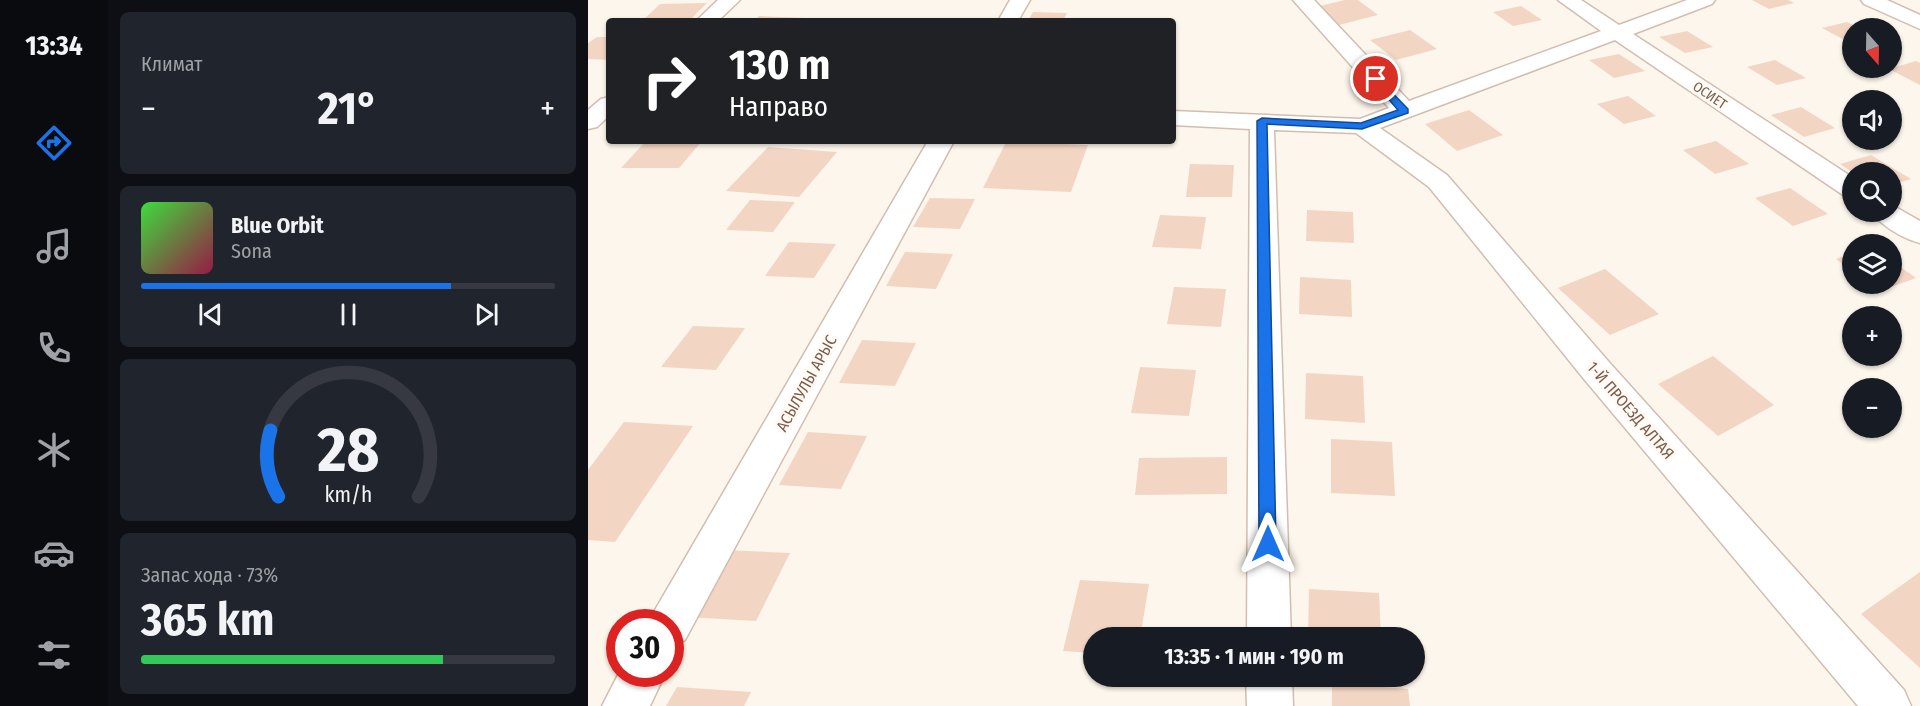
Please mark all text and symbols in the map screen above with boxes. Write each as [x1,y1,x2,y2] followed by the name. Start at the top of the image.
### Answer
[1842,18,1902,78] north arrow
[1842,18,1902,438] map controls
[25,30,83,62] text: 13:34
[729,40,830,90] text: 130 m
[630,42,708,120] icon: right
[141,52,202,76] text: Климат
[1350,53,1401,104] pin
[1359,62,1392,95] icon: arrive
[1689,78,1730,113] street label: ОСИЕТ
[318,82,378,136] text: 21°
[141,89,156,129] text: −
[540,89,555,129] text: +
[1842,90,1902,150] button: sound
[729,91,828,123] text: Направо
[33,122,75,164] icon: directions
[1842,162,1902,222] button: search
[231,212,324,239] text: Blue Orbit
[33,225,75,267] icon: music
[1842,234,1902,294] button: layers
[231,239,272,263] text: Sona
[194,298,227,331] icon: previous
[332,298,365,331] icon: pause
[470,298,503,331] icon: next
[1842,306,1902,366] button: +
[33,327,75,369] icon: phone
[772,332,841,435] street label: АСЫЛУЛЫ АРЫС
[1583,358,1678,463] street label: 1-Й ПРОЕЗД АЛТАЯ
[1842,378,1902,438] button: −
[316,413,379,488] text: 28
[33,429,75,471] icon: climate
[324,482,372,508] text: km/h
[1236,512,1300,576] position arrow
[33,532,75,574] icon: car
[141,563,278,587] text: Запас хода · 73%
[141,593,274,647] text: 365 km
[606,609,684,687] speed limit sign: 30
[33,634,75,676] icon: filters
[1164,643,1344,670] text: 13:35 · 1 мин · 190 m

